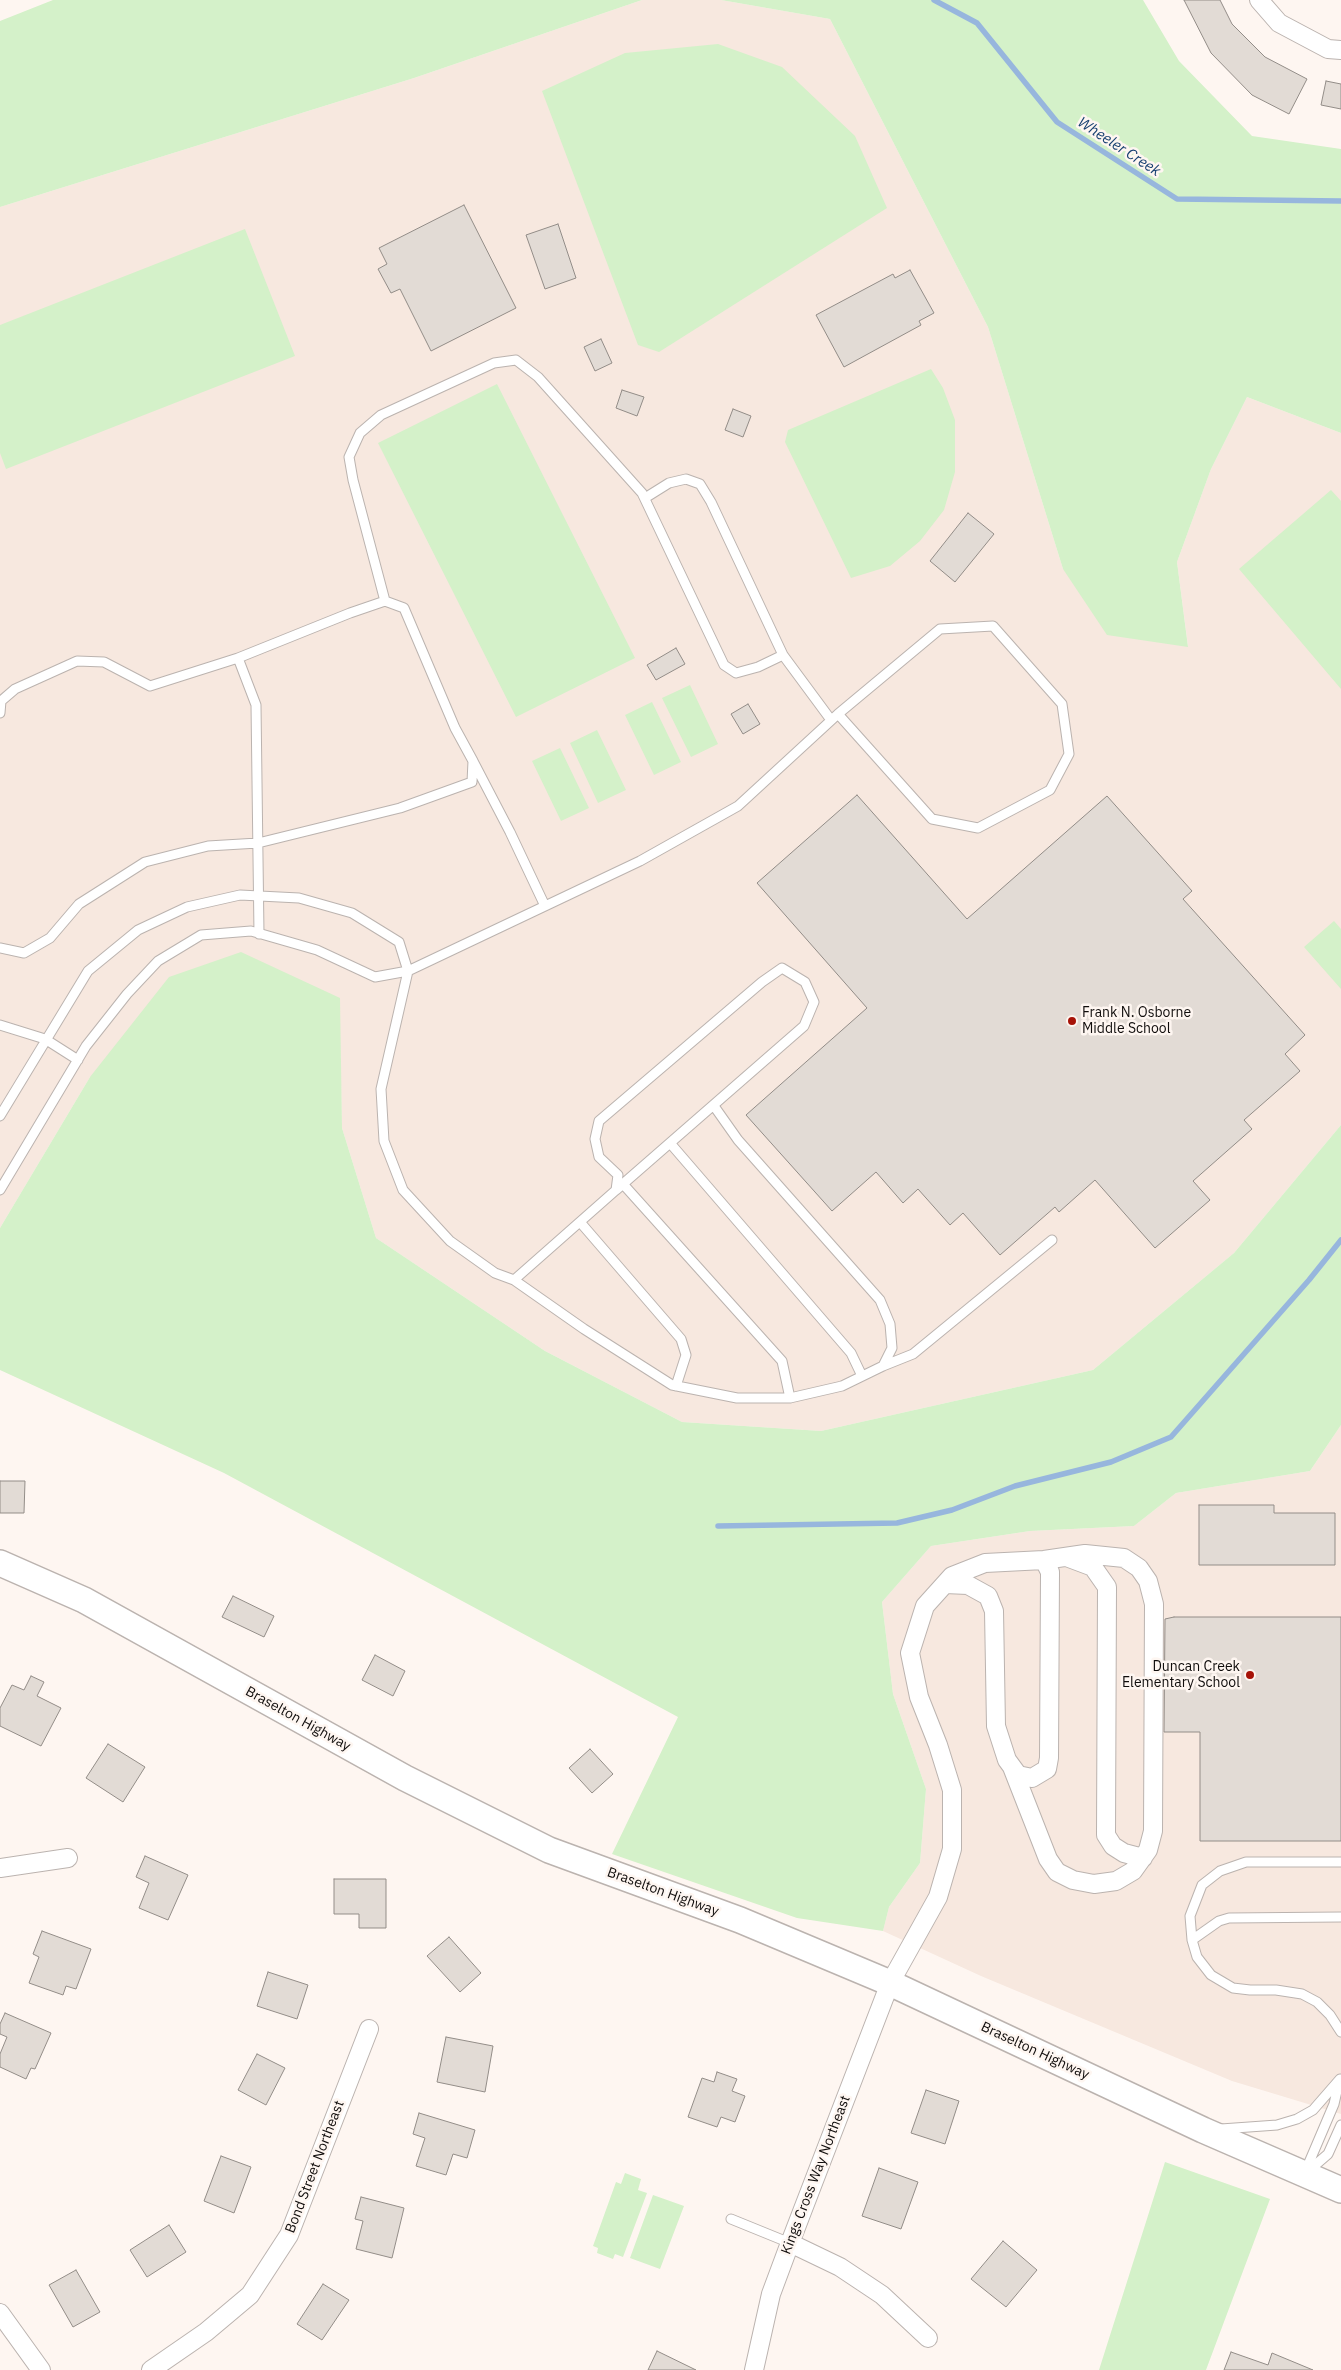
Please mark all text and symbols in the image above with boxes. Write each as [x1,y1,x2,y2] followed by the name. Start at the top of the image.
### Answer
[1074,114,1164,180] water label: Wheeler Creek
[1082,1005,1191,1038] place label: Frank N. Osborne Middle School
[1066,1015,1078,1027] marker: Frank N. Osborne Middle School
[1122,1659,1240,1691] place label: Duncan Creek Elementary School
[1244,1669,1256,1681] marker: Duncan Creek Elementary School
[243,1683,353,1755] street label: Braselton Highway
[605,1864,721,1920] street label: Braselton Highway
[978,2019,1092,2083] street label: Braselton Highway
[778,2093,854,2257] street label: Kings Cross Way Northeast
[282,2098,348,2236] street label: Bond Street Northeast

